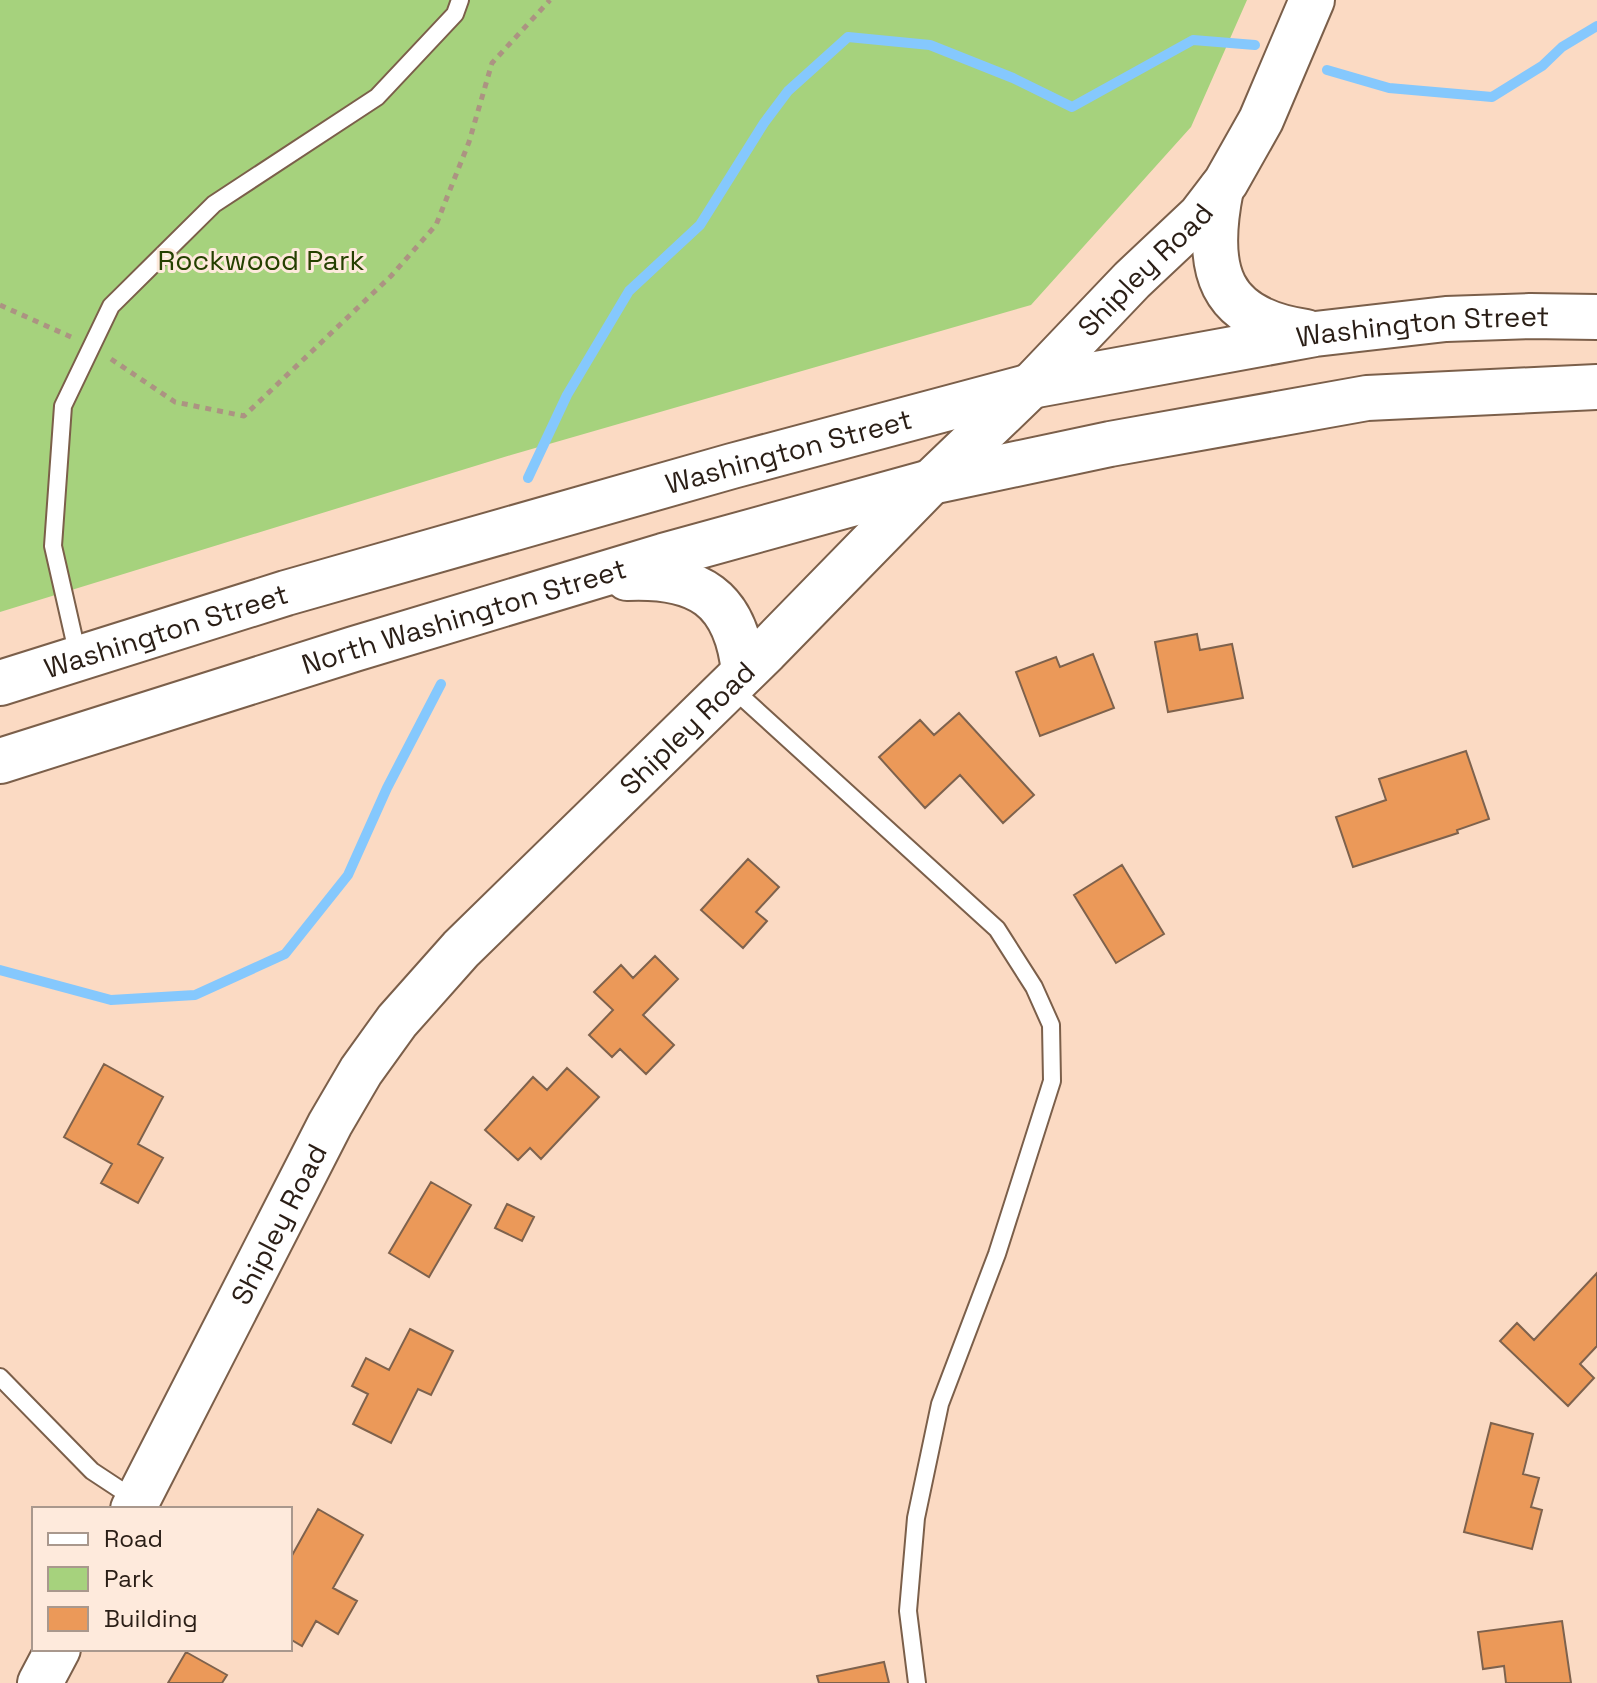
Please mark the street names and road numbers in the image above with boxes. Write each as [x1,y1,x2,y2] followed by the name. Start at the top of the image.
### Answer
[1070,196,1221,344] street label: Shipley Road
[1293,298,1549,355] street label: Washington Street
[661,401,916,502] street label: Washington Street
[297,550,631,682] street label: North Washington Street
[39,575,292,686] street label: Washington Street
[612,654,763,802] street label: Shipley Road
[223,1138,335,1311] street label: Shipley Road

